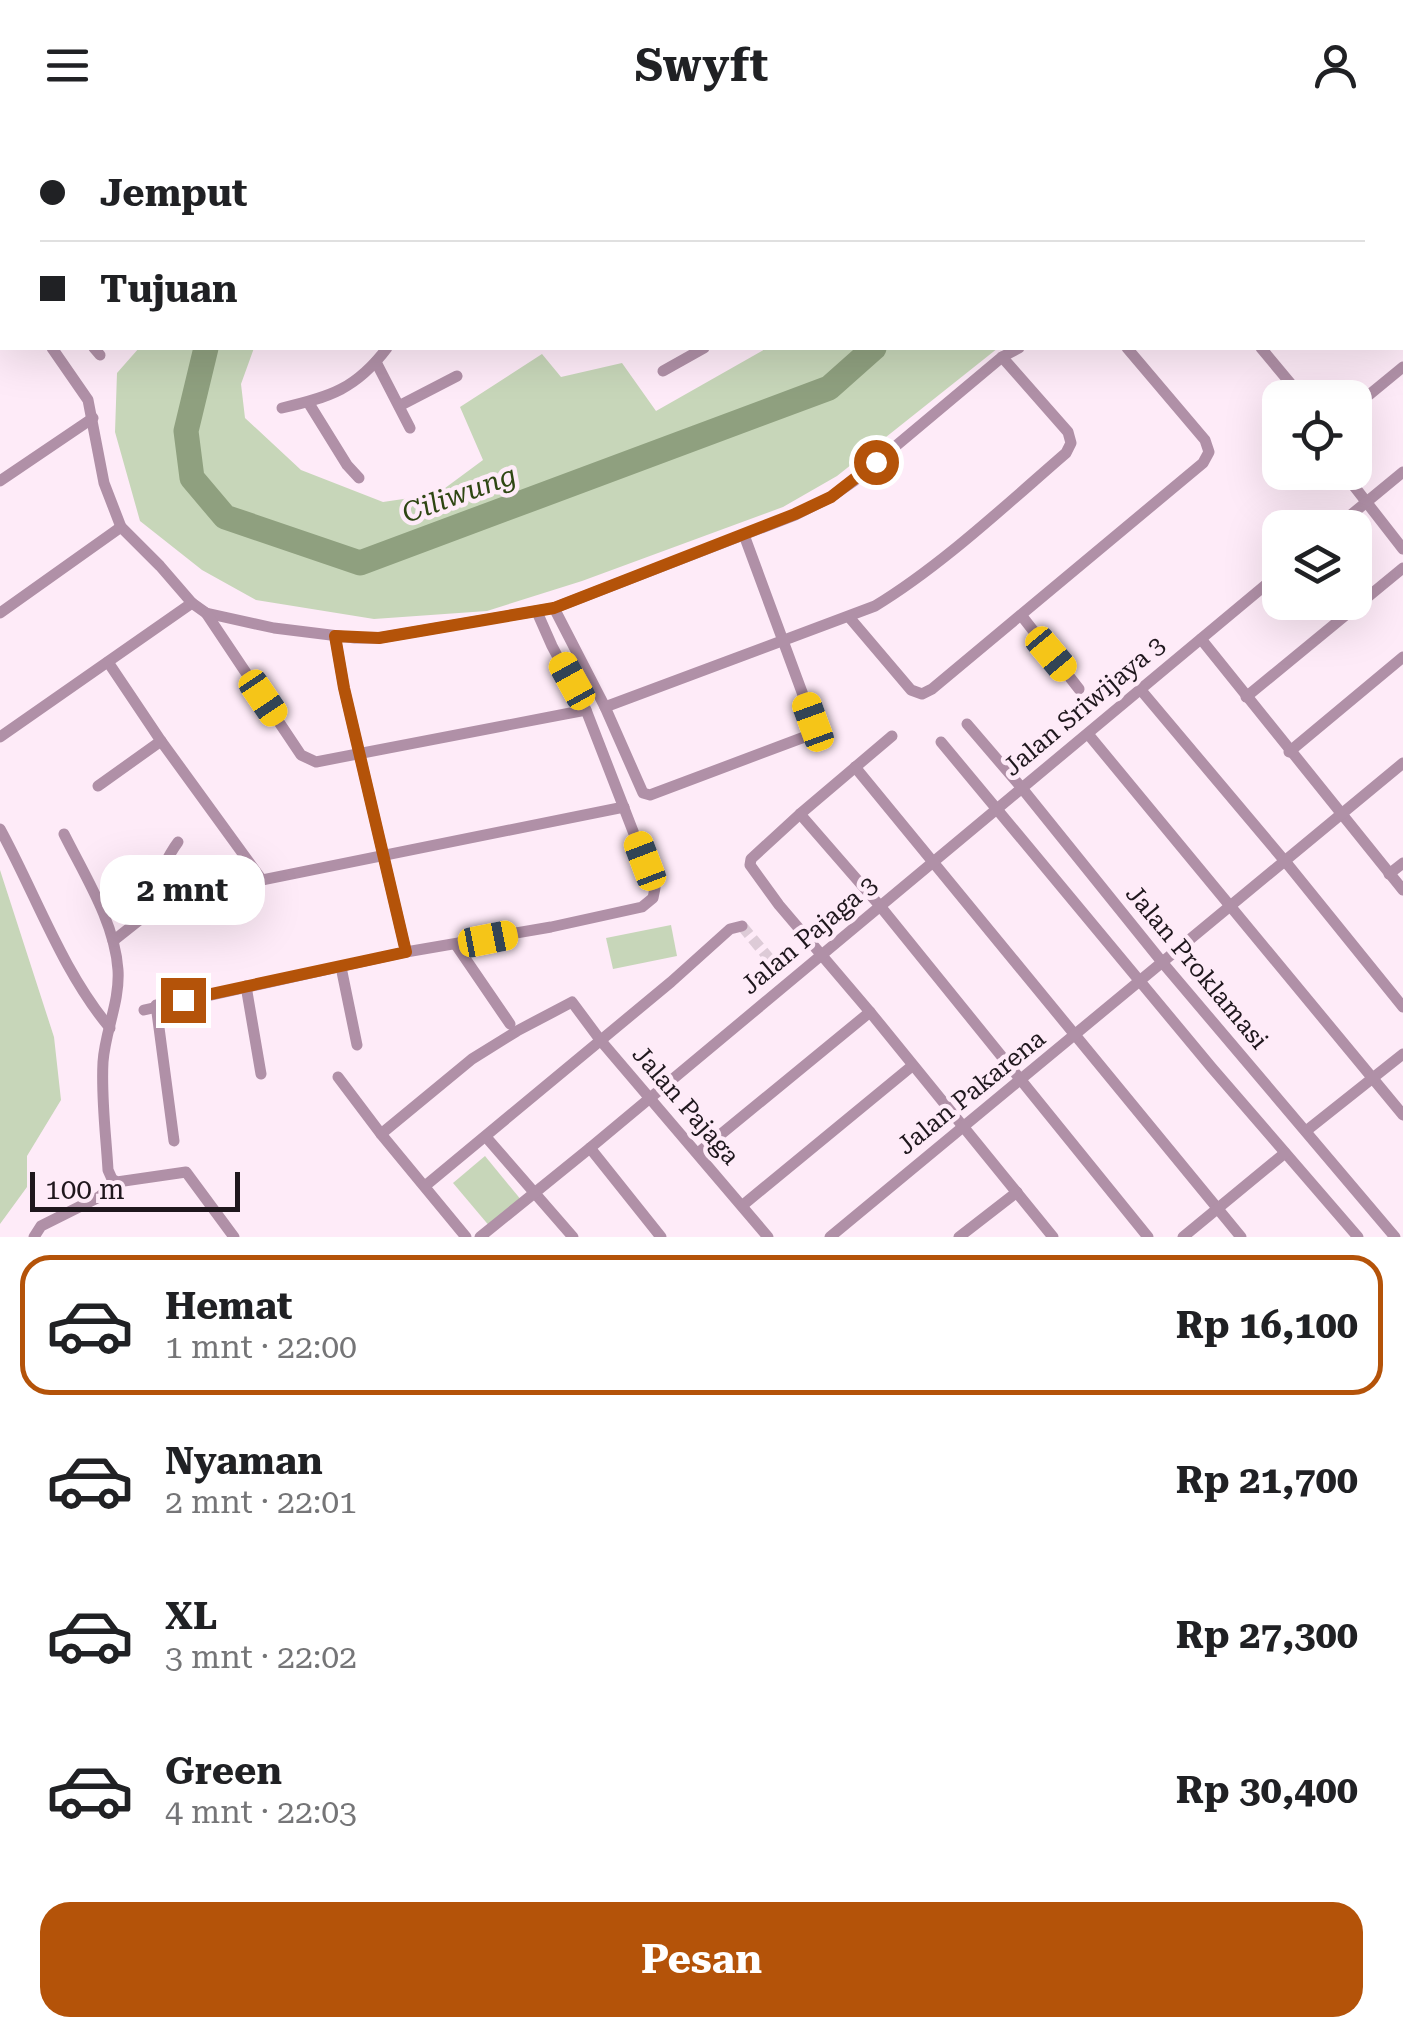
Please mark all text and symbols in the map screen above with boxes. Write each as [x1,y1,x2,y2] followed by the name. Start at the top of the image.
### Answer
[40,38,95,93] icon: menu
[1308,38,1363,93] icon: person
[635,39,768,92] text: Swyft
[100,171,247,215] text: Jemput
[100,267,238,311] text: Tujuan
[1262,380,1372,620] map controls
[1262,380,1372,490] button: locate
[854,440,899,485] route start
[398,458,520,530] water label: Ciliwung
[1262,510,1372,620] button: layers
[1020,621,1082,687] car
[997,630,1171,782] street label: Jalan Sriwijaya 3
[544,647,600,715] car
[234,665,292,731] car
[789,689,837,755] car
[620,828,670,894] car
[100,855,266,925] callout: 2 mnt
[735,870,883,1000] street label: Jalan Pajaga 3
[137,871,228,909] text: 2 mnt
[1120,879,1274,1055] street label: Jalan Proklamasi
[456,919,520,959] car
[161,978,206,1023] route end
[891,1023,1051,1160] street label: Jalan Pakarena
[627,1040,746,1171] street label: Jalan Pajaga
[30,1167,240,1212] scale bar
[45,1173,125,1206] text: 100 m
[45,1280,135,1370] icon: car
[165,1284,293,1328] text: Hemat
[1176,1303,1358,1347] text: Rp 16,100
[165,1328,357,1366] text: 1 mnt · 22:00
[45,1435,135,1525] icon: car
[165,1439,323,1483] text: Nyaman
[1176,1458,1358,1502] text: Rp 21,700
[165,1483,357,1521] text: 2 mnt · 22:01
[45,1590,135,1680] icon: car
[165,1594,217,1638] text: XL
[1176,1613,1358,1657] text: Rp 27,300
[165,1638,357,1676] text: 3 mnt · 22:02
[45,1745,135,1835] icon: car
[165,1749,282,1793] text: Green
[1176,1768,1358,1812] text: Rp 30,400
[165,1793,357,1831] text: 4 mnt · 22:03
[40,1902,1363,2017] button: Pesan

